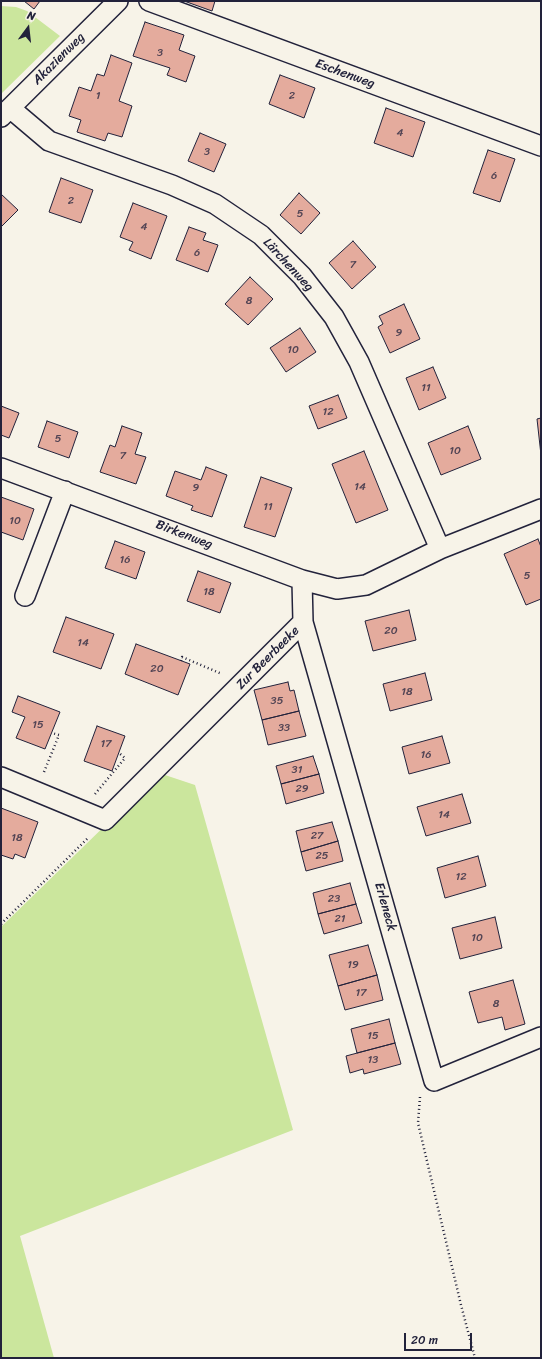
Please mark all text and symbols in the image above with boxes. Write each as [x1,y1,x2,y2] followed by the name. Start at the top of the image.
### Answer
[25,6,37,26] text: N
[8,8,48,48] north arrow
[30,30,88,88] street label: Akazienweg
[157,46,163,60] house number: 3
[313,56,377,92] street label: Eschenweg
[96,89,100,103] house number: 1
[289,89,295,103] house number: 2
[397,126,403,140] house number: 4
[204,145,210,159] house number: 3
[491,169,497,183] house number: 6
[68,194,74,208] house number: 2
[297,207,303,221] house number: 5
[141,220,147,234] house number: 4
[259,235,317,295] street label: Lärchenweg
[194,246,200,260] house number: 6
[350,258,356,272] house number: 7
[246,294,252,308] house number: 8
[396,326,402,340] house number: 9
[287,343,299,357] house number: 10
[421,381,431,395] house number: 11
[322,405,334,419] house number: 12
[55,432,61,446] house number: 5
[449,444,461,458] house number: 10
[120,449,126,463] house number: 7
[354,480,366,494] house number: 14
[193,481,199,495] house number: 9
[263,500,273,514] house number: 11
[9,514,21,528] house number: 10
[153,517,215,553] street label: Birkenweg
[120,553,130,567] house number: 16
[524,569,530,583] house number: 5
[203,585,215,599] house number: 18
[233,623,303,693] street label: Zur Beerbeeke
[384,624,398,638] house number: 20
[77,636,89,650] house number: 14
[150,662,164,676] house number: 20
[401,685,413,699] house number: 18
[271,694,283,708] house number: 35
[32,718,44,732] house number: 15
[278,721,290,735] house number: 33
[101,737,111,751] house number: 17
[421,748,431,762] house number: 16
[292,763,302,777] house number: 31
[295,782,309,796] house number: 29
[438,808,450,822] house number: 14
[311,829,323,843] house number: 27
[11,831,23,845] house number: 18
[315,849,329,863] house number: 25
[455,870,467,884] house number: 12
[371,881,399,933] street label: Erleneck
[328,892,340,906] house number: 23
[334,912,346,926] house number: 21
[471,931,483,945] house number: 10
[347,958,359,972] house number: 19
[356,986,366,1000] house number: 17
[493,997,499,1011] house number: 8
[367,1029,379,1043] house number: 15
[368,1053,378,1067] house number: 13
[406,1325,474,1351] scale bar
[411,1329,438,1351] text: 20 m

